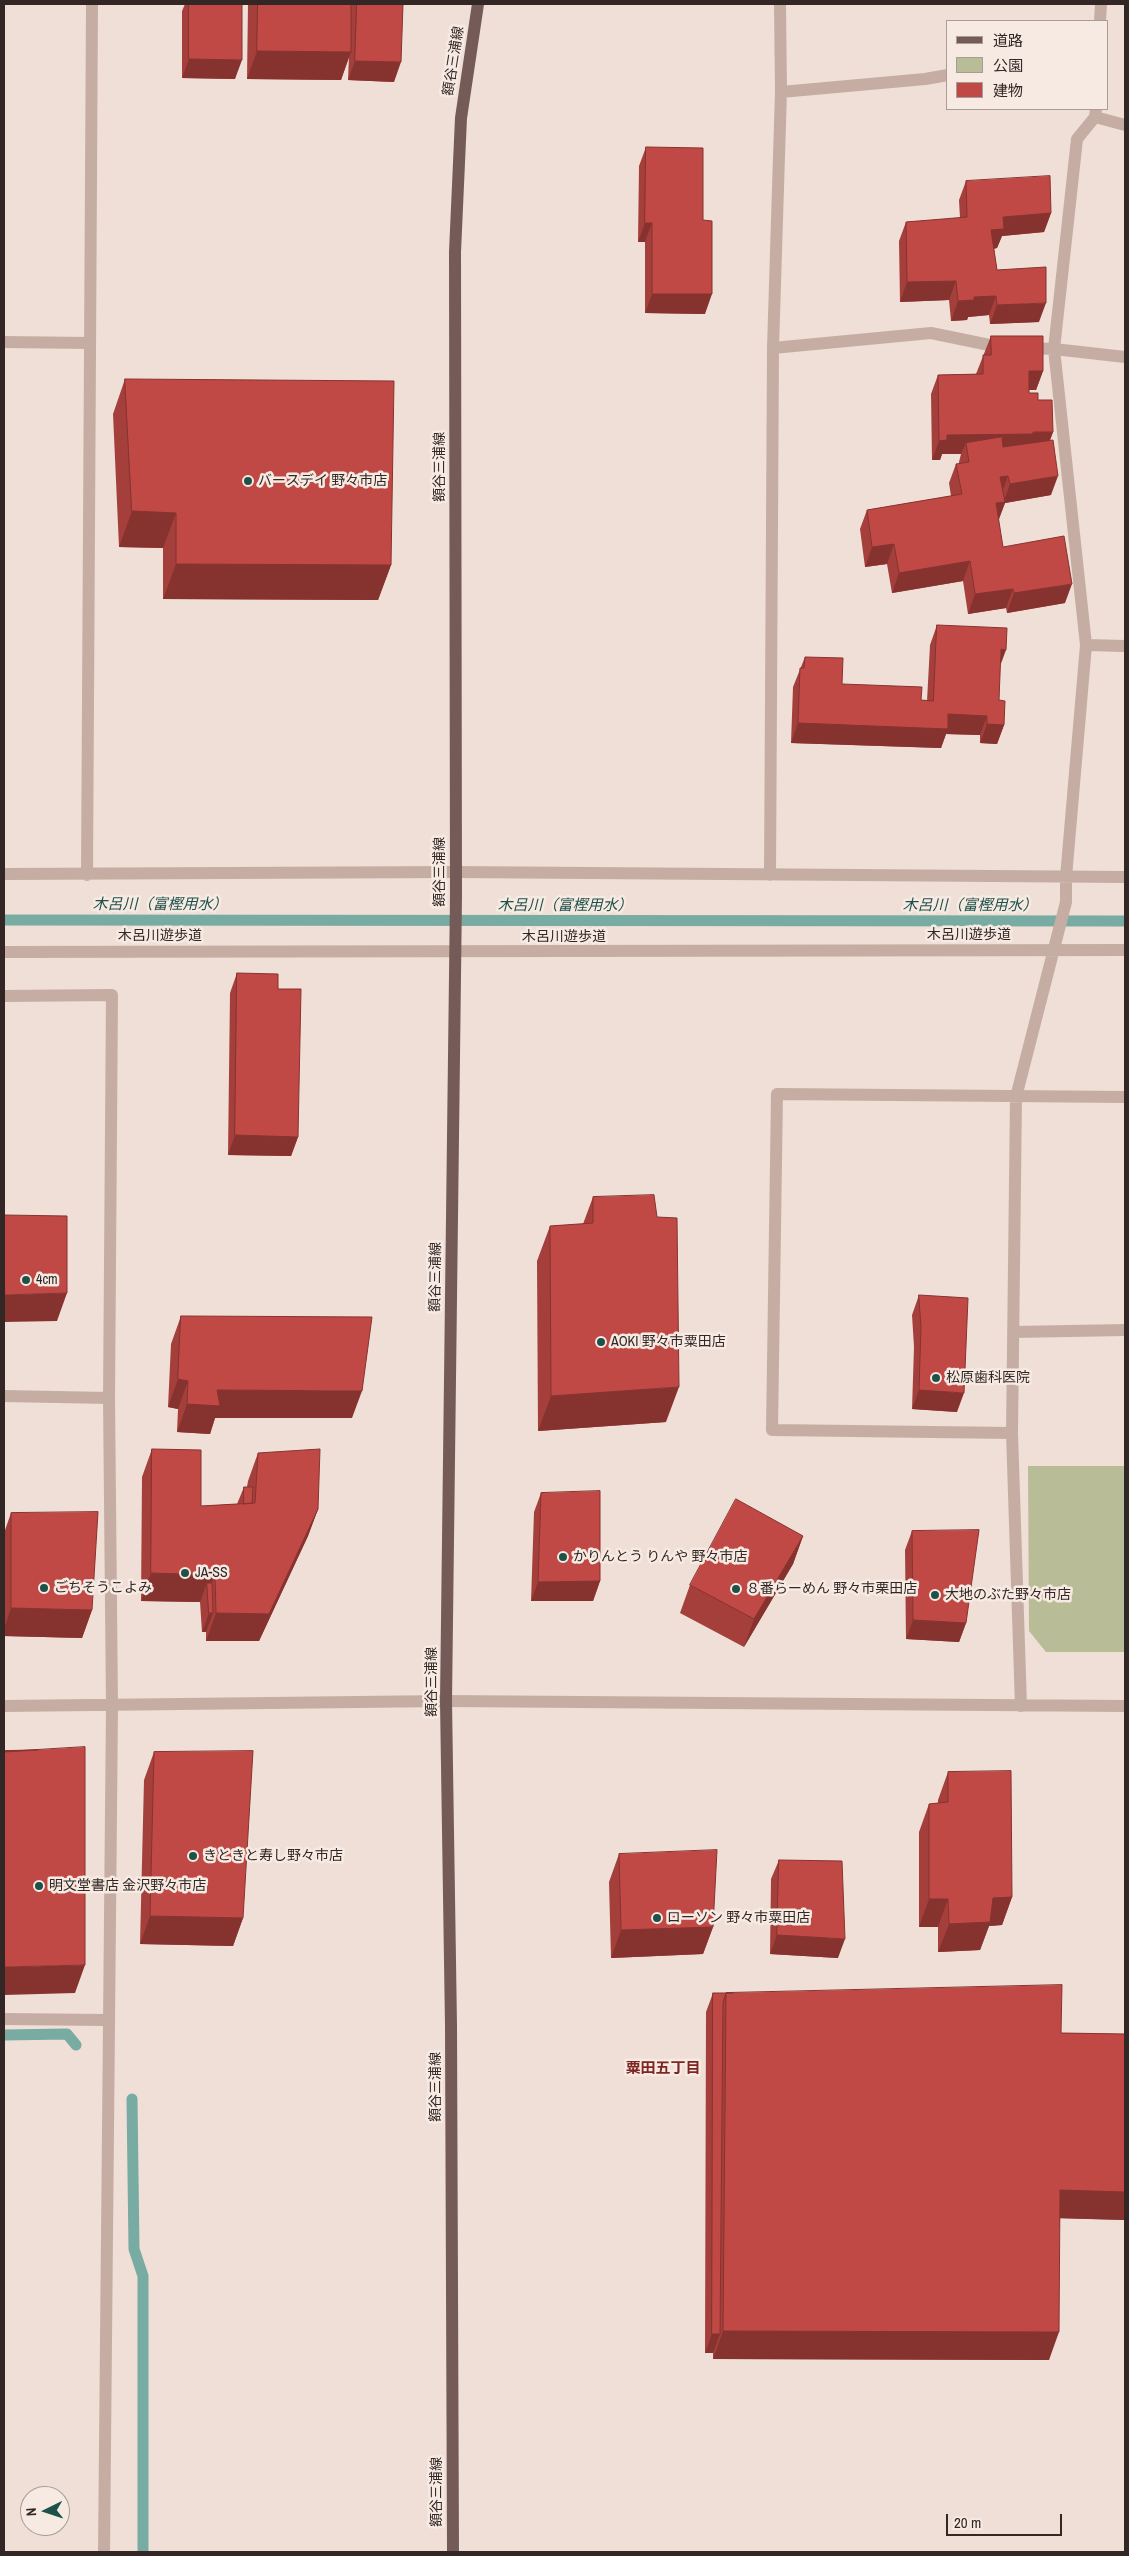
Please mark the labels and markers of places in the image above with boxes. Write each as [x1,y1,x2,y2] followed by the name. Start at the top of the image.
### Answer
[258,473,387,489] place label: バースデイ 野々市店
[242,475,254,487] marker: バースデイ 野々市店
[36,1272,58,1288] place label: 4cm
[20,1274,32,1286] marker: 4cm
[611,1334,726,1350] place label: AOKI 野々市粟田店
[595,1336,607,1348] marker: AOKI 野々市粟田店
[946,1370,1030,1386] place label: 松原歯科医院
[930,1372,942,1384] marker: 松原歯科医院
[573,1549,747,1565] place label: かりんとう りんや 野々市店
[557,1551,569,1563] marker: かりんとう りんや 野々市店
[195,1565,228,1581] place label: JA-SS
[179,1567,191,1579] marker: JA-SS
[54,1580,152,1596] place label: ごちそうこよみ
[746,1581,917,1597] place label: ８番らーめん 野々市栗田店
[38,1582,50,1594] marker: ごちそうこよみ
[730,1583,742,1595] marker: ８番らーめん 野々市栗田店
[945,1587,1071,1603] place label: 大地のぶた野々市店
[929,1589,941,1601] marker: 大地のぶた野々市店
[203,1848,343,1864] place label: きときと寿し野々市店
[187,1850,199,1862] marker: きときと寿し野々市店
[49,1878,206,1894] place label: 明文堂書店 金沢野々市店
[33,1880,45,1892] marker: 明文堂書店 金沢野々市店
[667,1910,810,1926] place label: ローソン 野々市粟田店
[651,1912,663,1924] marker: ローソン 野々市粟田店

